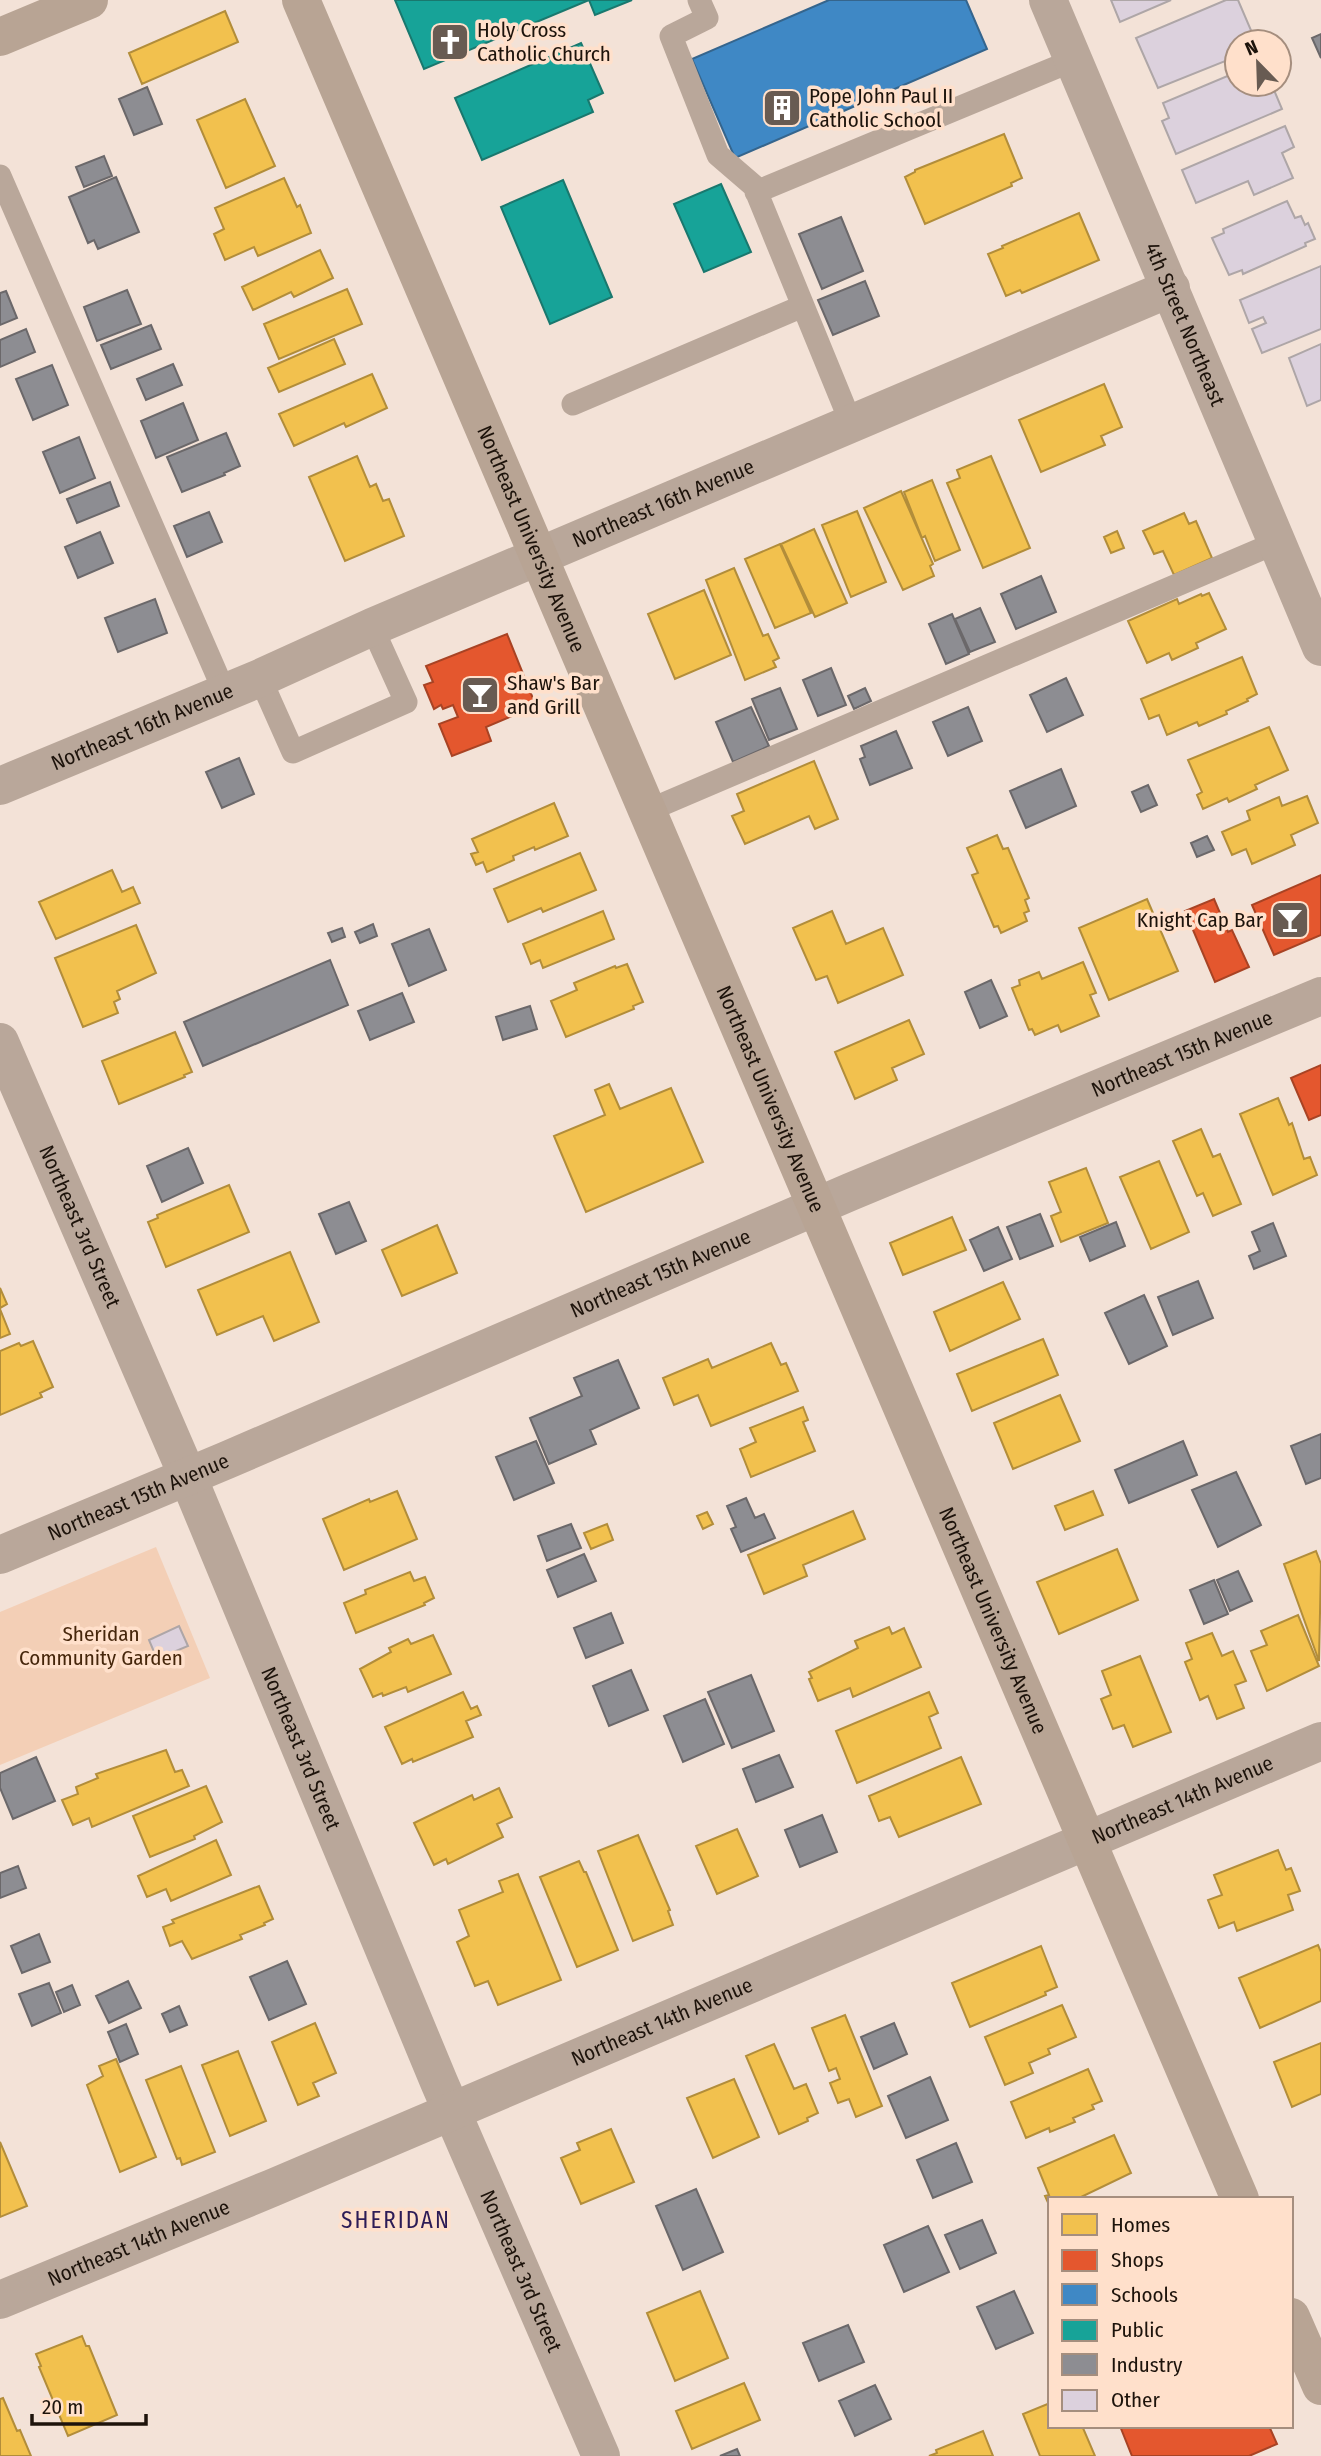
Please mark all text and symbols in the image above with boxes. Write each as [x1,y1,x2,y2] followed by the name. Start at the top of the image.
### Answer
[477,17,611,67] place label: Holy Cross Catholic Church
[429,21,471,63] church icon: Holy Cross Catholic Church
[1223,28,1293,98] north arrow
[1242,35,1261,61] text: N
[809,83,953,133] place label: Pope John Paul II Catholic School
[761,87,803,129] building icon: Pope John Paul II Catholic School
[1139,239,1231,410] street label: 4th Street Northeast
[471,422,591,656] street label: Northeast University Avenue
[568,453,758,553] street label: Northeast 16th Avenue
[507,670,600,720] place label: Shaw's Bar and Grill
[459,674,501,716] bar icon: Shaw's Bar and Grill
[47,678,237,776] street label: Northeast 16th Avenue
[1269,899,1311,941] bar icon: Knight Cap Bar
[1137,907,1264,933] place label: Knight Cap Bar
[710,982,830,1216] street label: Northeast University Avenue
[1088,1005,1277,1103] street label: Northeast 15th Avenue
[33,1141,126,1312] street label: Northeast 3rd Street
[566,1223,755,1324] street label: Northeast 15th Avenue
[44,1448,233,1547] street label: Northeast 15th Avenue
[933,1503,1053,1738] street label: Northeast University Avenue
[19,1621,183,1671] park label: Sheridan Community Garden
[255,1663,346,1834] street label: Northeast 3rd Street
[1088,1750,1277,1850] street label: Northeast 14th Avenue
[567,1972,757,2072] street label: Northeast 14th Avenue
[474,2186,568,2356] street label: Northeast 3rd Street
[44,2194,234,2292] street label: Northeast 14th Avenue
[1048,2197,1293,2428] legend
[341,2206,451,2234] district label: SHERIDAN
[1111,2212,1170,2238] text: Homes
[1111,2247,1164,2273] text: Shops
[1111,2282,1178,2308] text: Schools
[1111,2317,1163,2343] text: Public
[1111,2352,1183,2378] text: Industry
[32,2382,145,2426] scale bar
[1111,2387,1160,2413] text: Other
[42,2394,83,2420] text: 20 m

